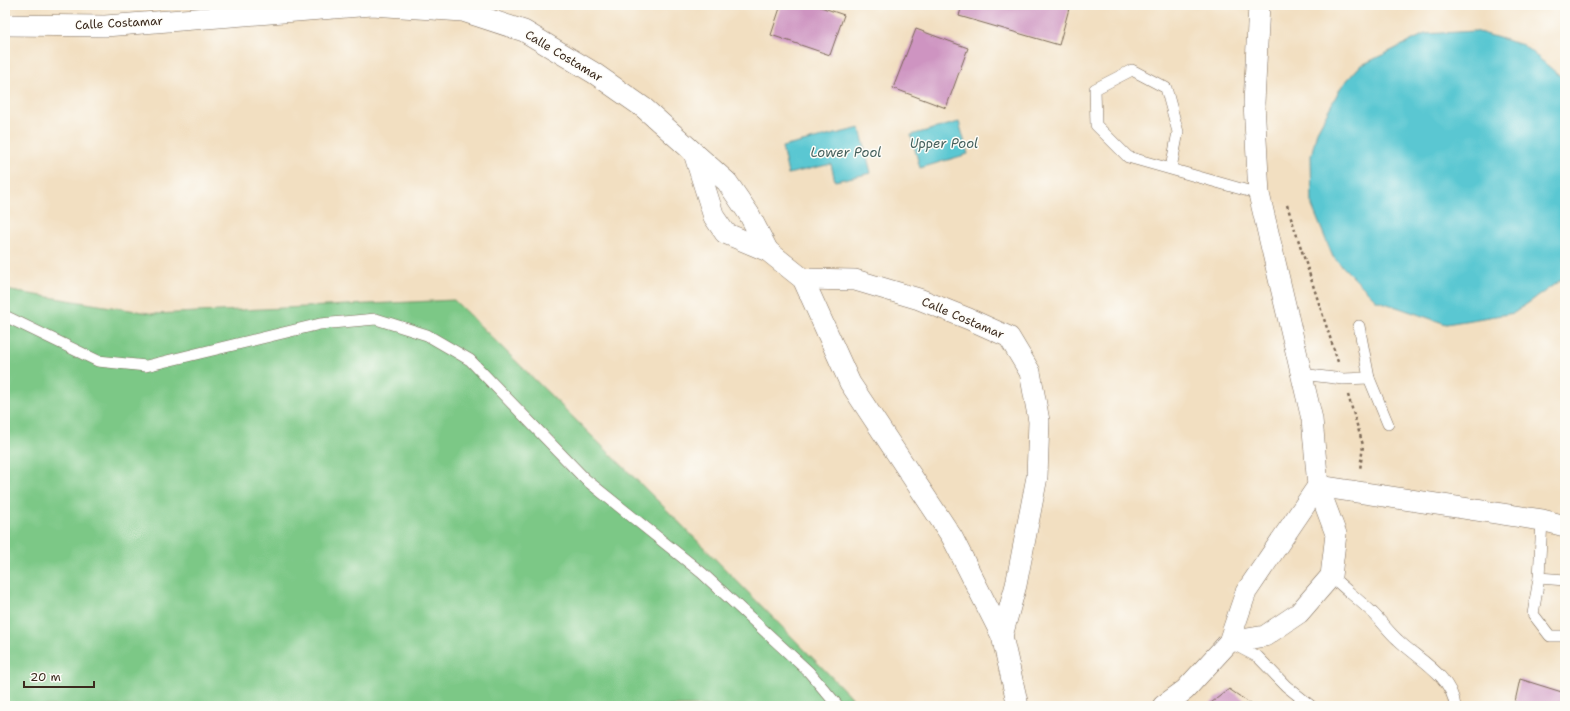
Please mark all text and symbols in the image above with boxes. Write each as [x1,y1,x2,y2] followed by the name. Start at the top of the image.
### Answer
[75,13,164,33] street label: Calle Costamar
[522,26,606,86] street label: Calle Costamar
[910,135,978,152] water label: Upper Pool
[811,144,881,161] water label: Lower Pool
[919,293,1007,343] street label: Calle Costamar
[24,663,94,689] scale bar
[30,669,61,685] text: 20 m

